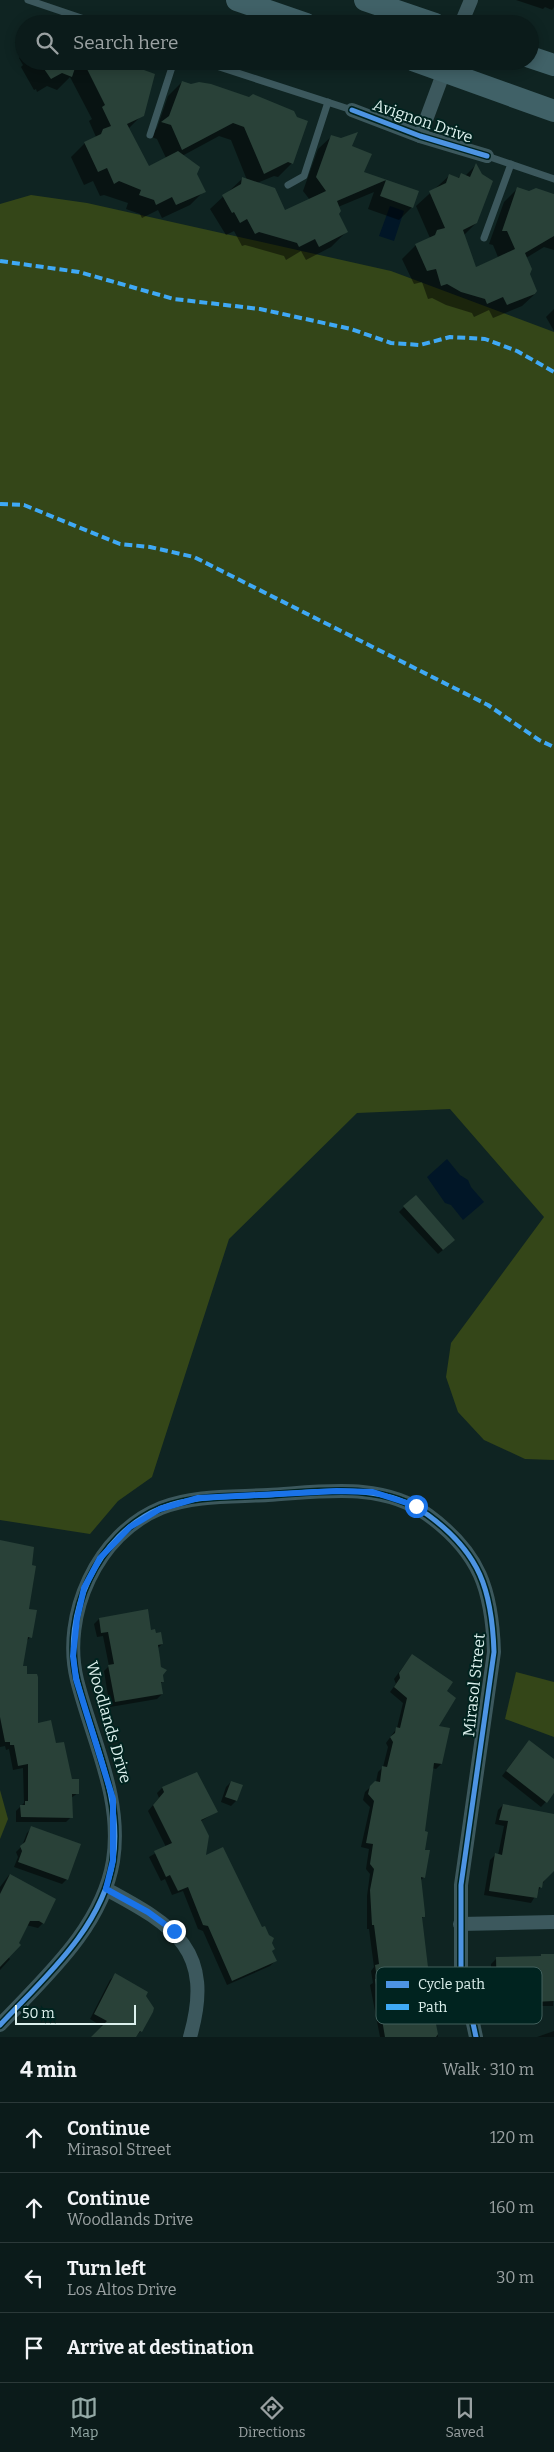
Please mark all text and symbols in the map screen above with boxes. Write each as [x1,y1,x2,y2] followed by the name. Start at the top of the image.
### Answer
[15,15,539,70] search box
[33,29,61,57] icon: search
[73,31,178,54] text: Search here
[371,95,475,147] street label: Avignon Drive
[405,1495,428,1518] route start
[459,1632,489,1738] street label: Mirasol Street
[82,1659,136,1785] street label: Woodlands Drive
[163,1920,186,1943] route end
[376,1967,542,2024] legend
[418,1976,485,1993] text: Cycle path
[418,1999,448,2016] text: Path
[15,2002,136,2025] scale bar
[22,2005,55,2022] text: 50 m
[20,2057,77,2083] text: 4 min
[442,2060,534,2079] text: Walk · 310 m
[67,2117,150,2140] text: Continue
[20,2124,48,2152] icon: ahead
[490,2128,534,2147] text: 120 m
[67,2140,171,2159] text: Mirasol Street
[67,2187,150,2210] text: Continue
[20,2194,48,2222] icon: ahead
[489,2198,534,2217] text: 160 m
[67,2210,193,2229] text: Woodlands Drive
[67,2257,146,2280] text: Turn left
[20,2264,48,2292] icon: left
[496,2268,534,2287] text: 30 m
[67,2280,176,2299] text: Los Altos Drive
[20,2334,48,2362] icon: arrive
[67,2336,254,2359] text: Arrive at destination
[70,2394,98,2441] tab: Map
[238,2394,306,2441] tab: Directions
[446,2394,484,2441] tab: Saved

